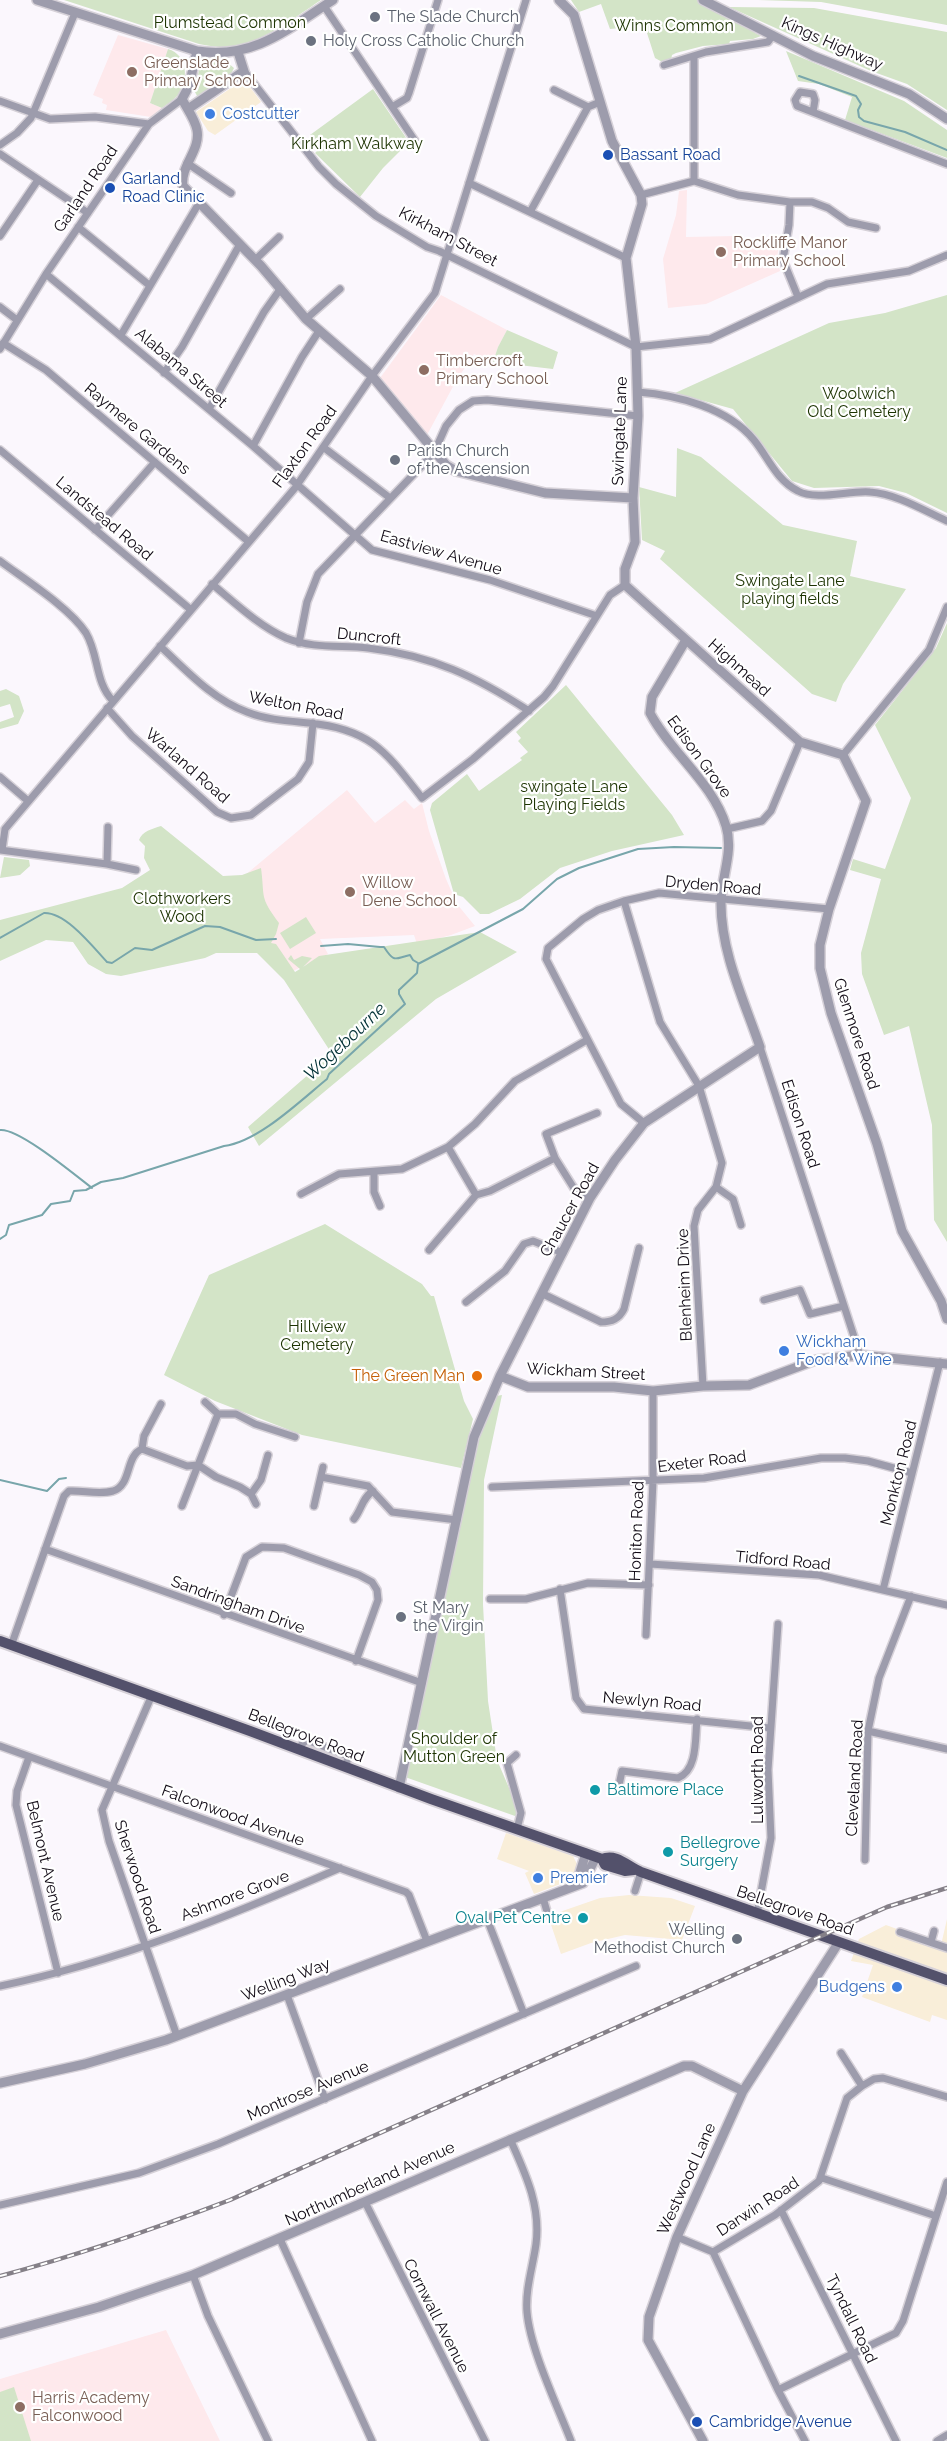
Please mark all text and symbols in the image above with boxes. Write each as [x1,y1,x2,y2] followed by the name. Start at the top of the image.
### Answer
[387,7,519,27] place label: The Slade Church
[368,10,382,24] marker: The Slade Church
[154,13,306,33] park label: Plumstead Common
[778,13,886,75] street label: Kings Highway
[614,16,734,36] park label: Winns Common
[323,31,524,51] place label: Holy Cross Catholic Church
[304,34,318,48] marker: Holy Cross Catholic Church
[144,53,256,91] place label: Greenslade Primary School
[125,65,139,79] marker: Greenslade Primary School
[222,104,299,124] place label: Costcutter
[203,107,217,121] marker: Costcutter
[291,134,423,154] park label: Kirkham Walkway
[50,142,122,236] street label: Garland Road
[620,145,721,165] place label: Bassant Road
[601,148,615,162] marker: Bassant Road
[122,169,205,207] place label: Garland Road Clinic
[103,181,117,195] marker: Garland Road Clinic
[395,203,501,271] street label: Kirkham Street
[733,233,847,271] place label: Rockliffe Manor Primary School
[714,245,728,259] marker: Rockliffe Manor Primary School
[131,324,231,412] street label: Alabama Street
[436,351,548,389] place label: Timbercroft Primary School
[417,363,431,377] marker: Timbercroft Primary School
[608,376,632,486] street label: Swingate Lane
[80,379,194,479] street label: Raymere Gardens
[807,384,911,422] park label: Woolwich Old Cemetery
[269,402,341,492] street label: Flaxton Road
[407,441,530,479] place label: Parish Church of the Ascension
[388,453,402,467] marker: Parish Church of the Ascension
[52,473,156,565] street label: Landstead Road
[378,526,504,580] street label: Eastview Avenue
[735,571,845,609] park label: Swingate Lane playing fields
[336,624,402,650] street label: Duncroft
[704,635,774,701] street label: Highmead
[247,687,345,725] street label: Welton Road
[663,712,735,802] street label: Edison Grove
[141,724,233,808] street label: Warland Road
[520,777,628,815] park label: swingate Lane Playing Fields
[664,872,762,900] street label: Dryden Road
[362,873,457,911] place label: Willow Dene School
[343,885,357,899] marker: Willow Dene School
[133,889,231,927] park label: Clothworkers Wood
[829,976,883,1092] street label: Glenmore Road
[299,998,391,1086] water label: Wogebourne
[777,1077,823,1171] street label: Edison Road
[536,1160,604,1260] street label: Chaucer Road
[673,1228,697,1342] street label: Blenheim Drive
[280,1317,354,1355] park label: Hillview Cemetery
[796,1332,892,1370] place label: Wickham Food & Wine
[777,1344,791,1358] marker: Wickham Food & Wine
[526,1359,646,1385] street label: Wickham Street
[351,1366,465,1386] place label: The Green Man
[470,1369,484,1383] marker: The Green Man
[877,1418,921,1528] street label: Monkton Road
[656,1447,748,1477] street label: Exeter Road
[626,1480,648,1582] street label: Honiton Road
[735,1547,831,1575] street label: Tidford Road
[168,1572,308,1638] street label: Sandringham Drive
[413,1598,484,1636] place label: St Mary the Virgin
[394,1610,408,1624] marker: St Mary the Virgin
[602,1688,702,1716] street label: Newlyn Road
[245,1705,367,1767] street label: Bellegrove Road
[748,1716,768,1824] street label: Lulworth Road
[842,1719,868,1837] street label: Cleveland Road
[403,1729,505,1767] park label: Shoulder of Mutton Green
[607,1780,724,1800] place label: Baltimore Place
[159,1781,307,1851] street label: Falconwood Avenue
[588,1783,602,1797] marker: Baltimore Place
[22,1799,68,1923] street label: Belmont Avenue
[110,1818,164,1936] street label: Sherwood Road
[680,1833,760,1871] place label: Bellegrove Surgery
[661,1845,675,1859] marker: Bellegrove Surgery
[178,1867,292,1925] street label: Ashmore Grove
[550,1868,608,1888] place label: Premier
[531,1871,545,1885] marker: Premier
[734,1882,856,1940] street label: Bellegrove Road
[455,1908,571,1928] place label: Oval Pet Centre
[576,1911,590,1925] marker: Oval Pet Centre
[594,1920,725,1958] place label: Welling Methodist Church
[730,1932,744,1946] marker: Welling Methodist Church
[239,1954,333,2006] street label: Welling Way
[819,1977,885,1997] place label: Budgens
[890,1980,904,1994] marker: Budgens
[244,2057,372,2125] street label: Montrose Avenue
[654,2120,720,2238] street label: Westwood Lane
[282,2138,458,2230] street label: Northumberland Avenue
[713,2173,803,2241] street label: Darwin Road
[399,2256,473,2376] street label: Cornwall Avenue
[821,2272,881,2366] street label: Tyndall Road
[32,2388,150,2426] place label: Harris Academy Falconwood
[13,2400,27,2414] marker: Harris Academy Falconwood
[709,2412,852,2432] place label: Cambridge Avenue
[690,2415,704,2429] marker: Cambridge Avenue

